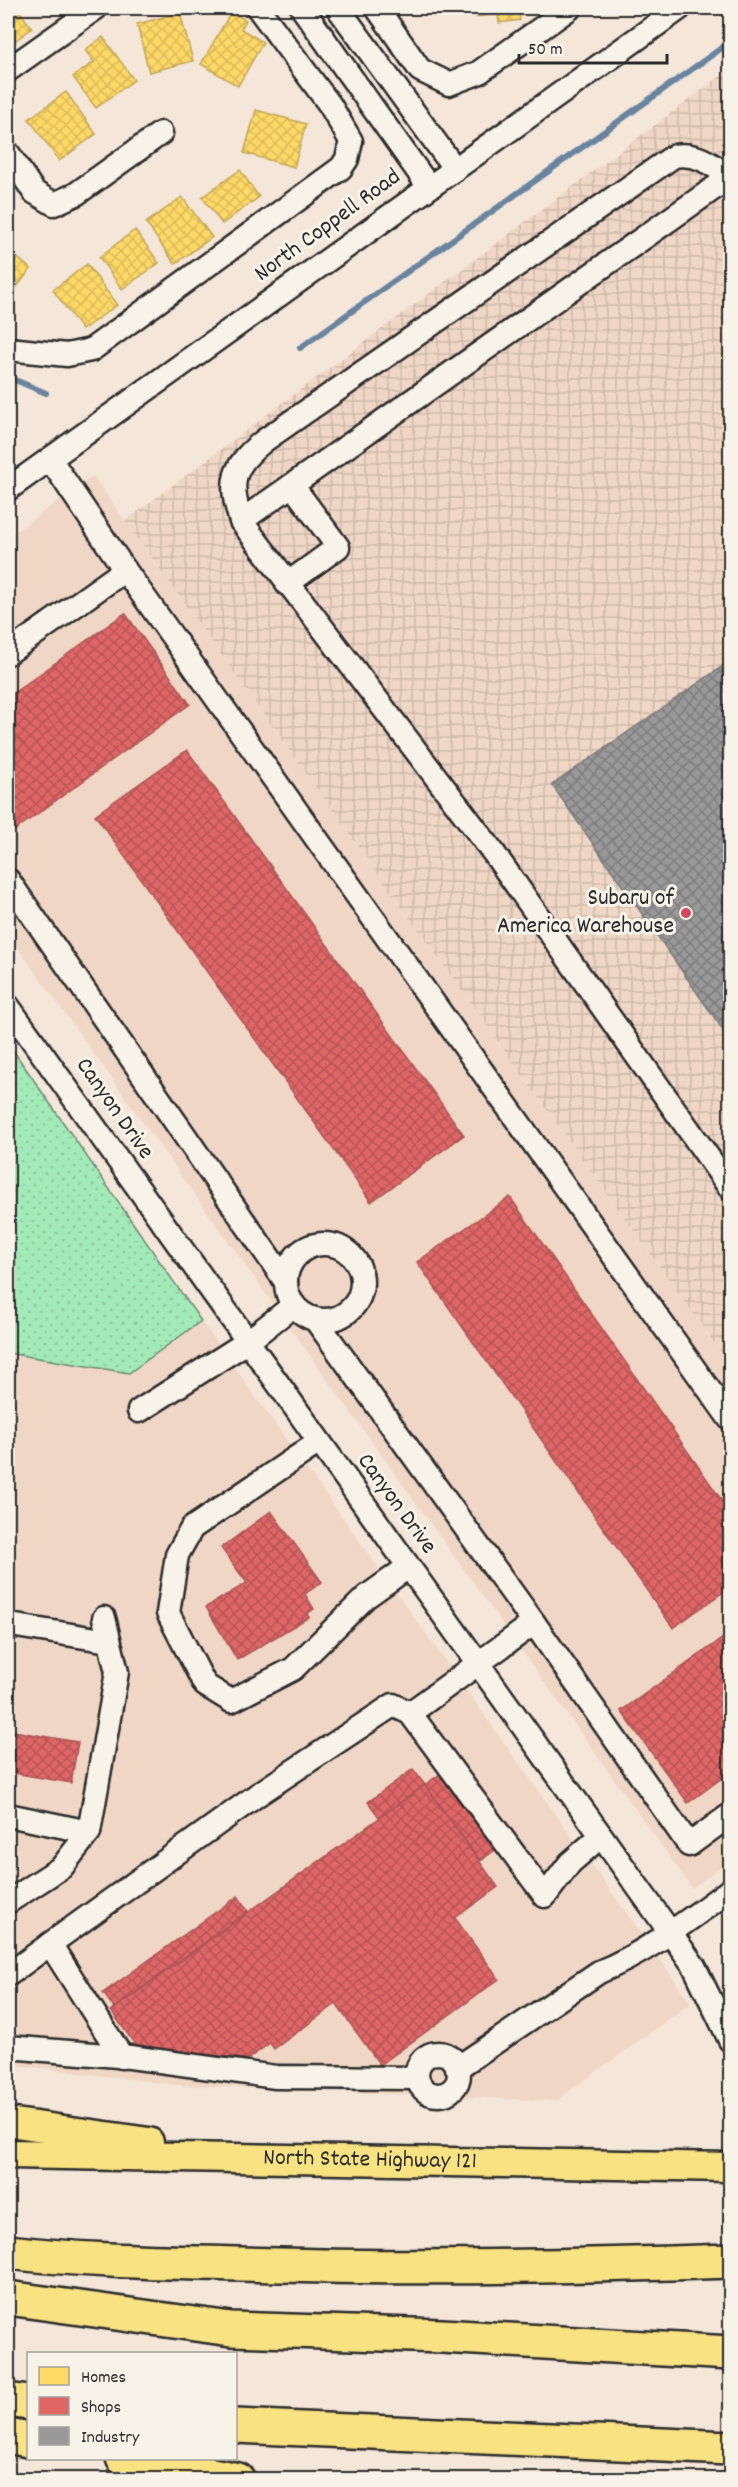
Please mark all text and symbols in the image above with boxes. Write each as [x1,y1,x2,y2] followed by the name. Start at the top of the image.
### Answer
[519,27,668,65] scale bar
[528,38,563,63] text: 50 m
[248,161,408,291] street label: North Coppell Road
[497,882,675,944] place label: Subaru of America Warehouse
[679,906,693,920] marker: Subaru of America Warehouse
[66,1051,162,1167] street label: Canyon Drive
[348,1447,444,1561] street label: Canyon Drive
[263,2142,477,2179] street label: North State Highway 121
[27,2352,237,2460] legend
[81,2366,126,2391] text: Homes
[81,2396,121,2421] text: Shops
[81,2426,140,2451] text: Industry

